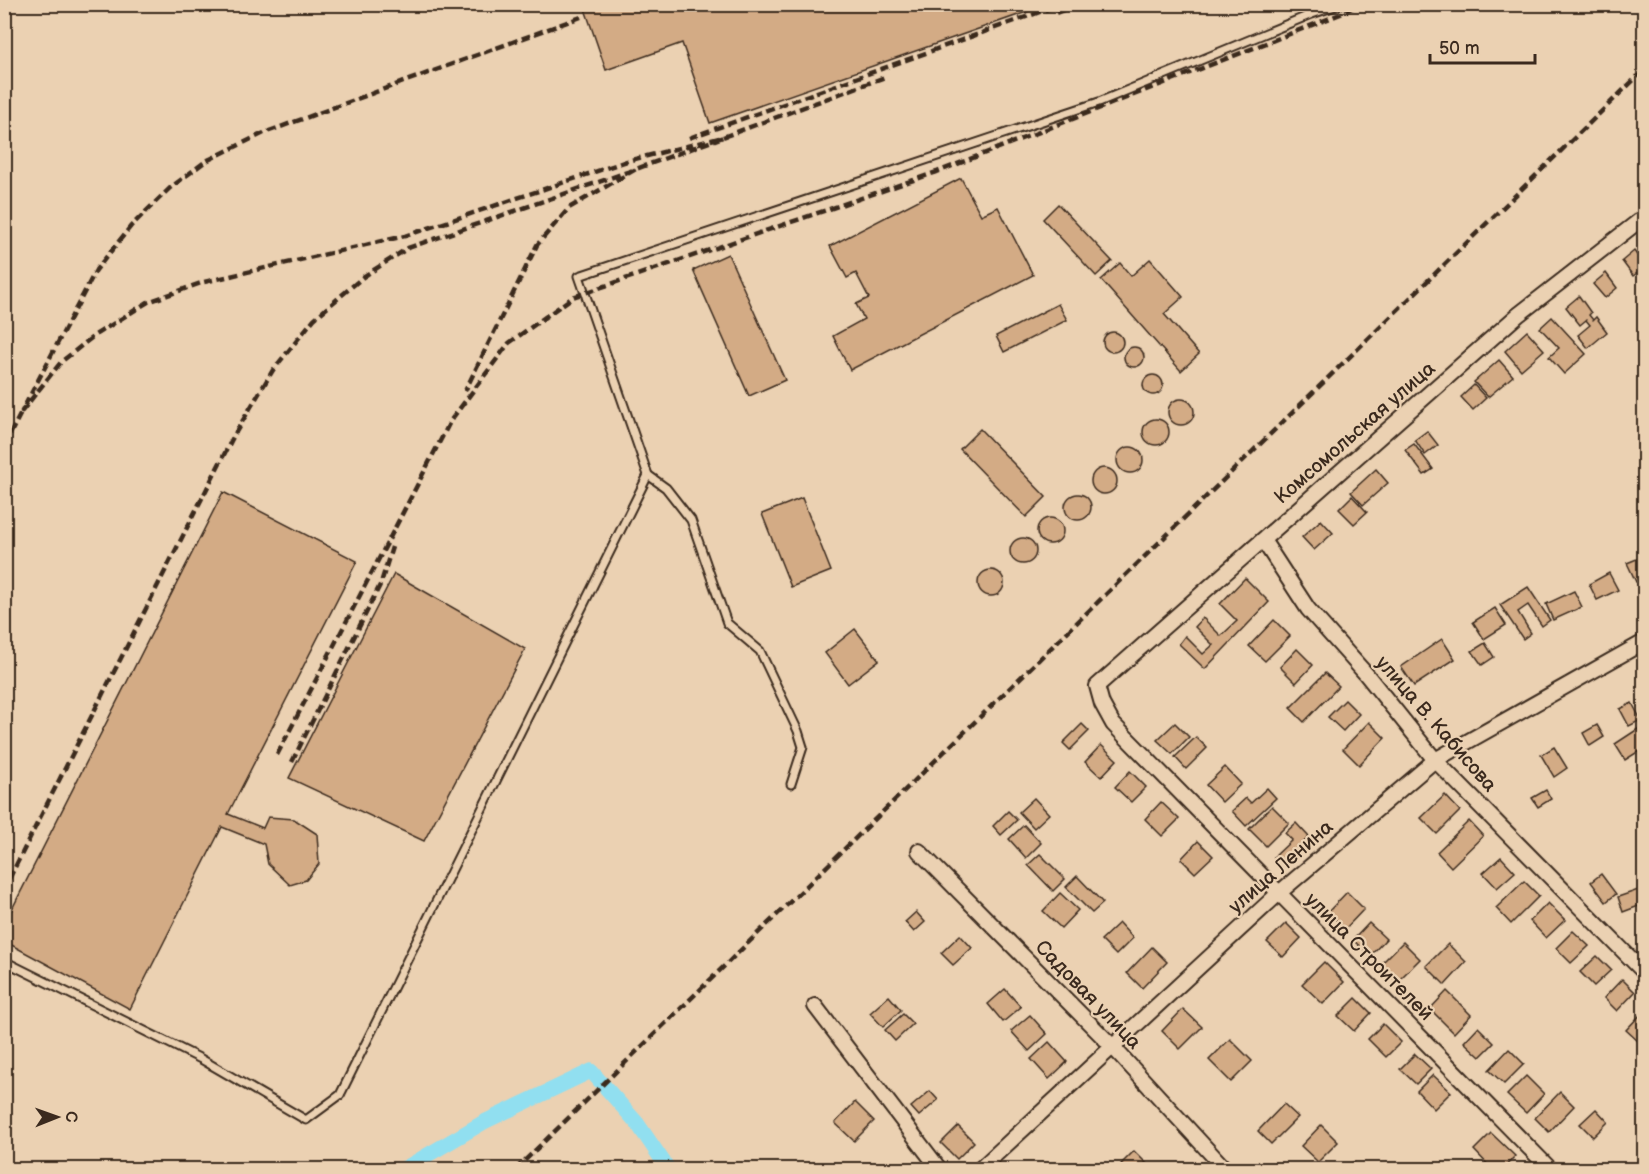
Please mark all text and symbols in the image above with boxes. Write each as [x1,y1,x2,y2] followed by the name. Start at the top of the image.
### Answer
[1430,27,1535,65] scale bar
[1439,38,1480,59] text: 50 m
[1270,357,1440,509] street label: Комсомольская улица
[1370,651,1502,797] street label: улица В. Кабисова
[1224,815,1338,919] street label: улица Ленина
[1300,888,1438,1026] street label: улица Строителей
[1030,936,1146,1055] street label: Садовая улица
[27,1087,87,1147] north arrow
[61,1111,80,1122] text: С

